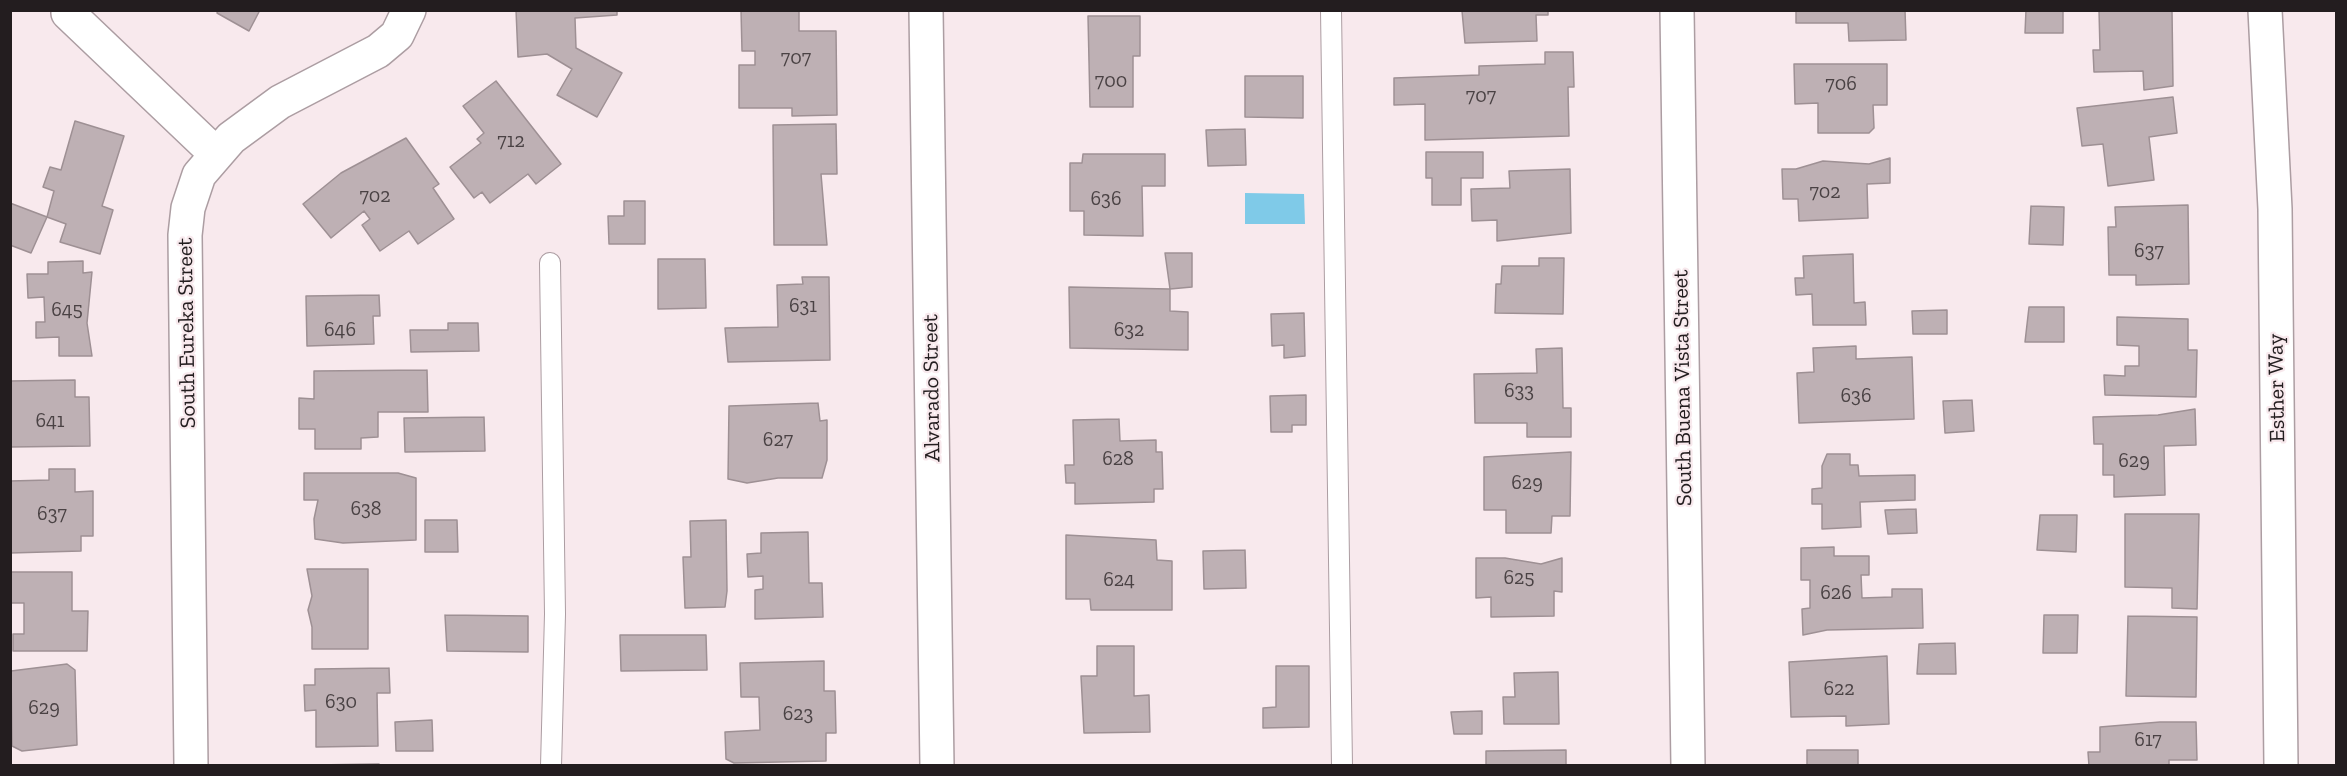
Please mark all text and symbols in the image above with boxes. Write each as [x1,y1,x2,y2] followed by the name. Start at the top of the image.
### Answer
[781,46,811,70] house number: 707
[1095,69,1127,93] house number: 700
[1825,72,1857,96] house number: 706
[1466,84,1496,108] house number: 707
[497,129,525,153] house number: 712
[1809,180,1841,204] house number: 702
[359,184,391,208] house number: 702
[1090,187,1122,211] house number: 636
[172,237,202,429] street label: South Eureka Street
[2134,239,2164,263] house number: 637
[1668,270,1698,506] street label: South Buena Vista Street
[789,294,817,318] house number: 631
[51,298,83,322] house number: 645
[918,314,946,462] street label: Alvarado Street
[324,318,356,342] house number: 646
[1114,318,1144,342] house number: 632
[2263,333,2291,443] street label: Esther Way
[1504,379,1534,403] house number: 633
[1840,384,1872,408] house number: 636
[35,409,65,433] house number: 641
[763,428,793,452] house number: 627
[1102,447,1134,471] house number: 628
[2118,449,2150,473] house number: 629
[1511,471,1543,495] house number: 629
[350,497,382,521] house number: 638
[37,502,67,526] house number: 637
[1503,566,1535,590] house number: 625
[1103,568,1135,592] house number: 624
[1820,581,1852,605] house number: 626
[1823,677,1855,701] house number: 622
[325,690,357,714] house number: 630
[28,696,60,720] house number: 629
[783,702,813,726] house number: 623
[2134,728,2162,752] house number: 617

